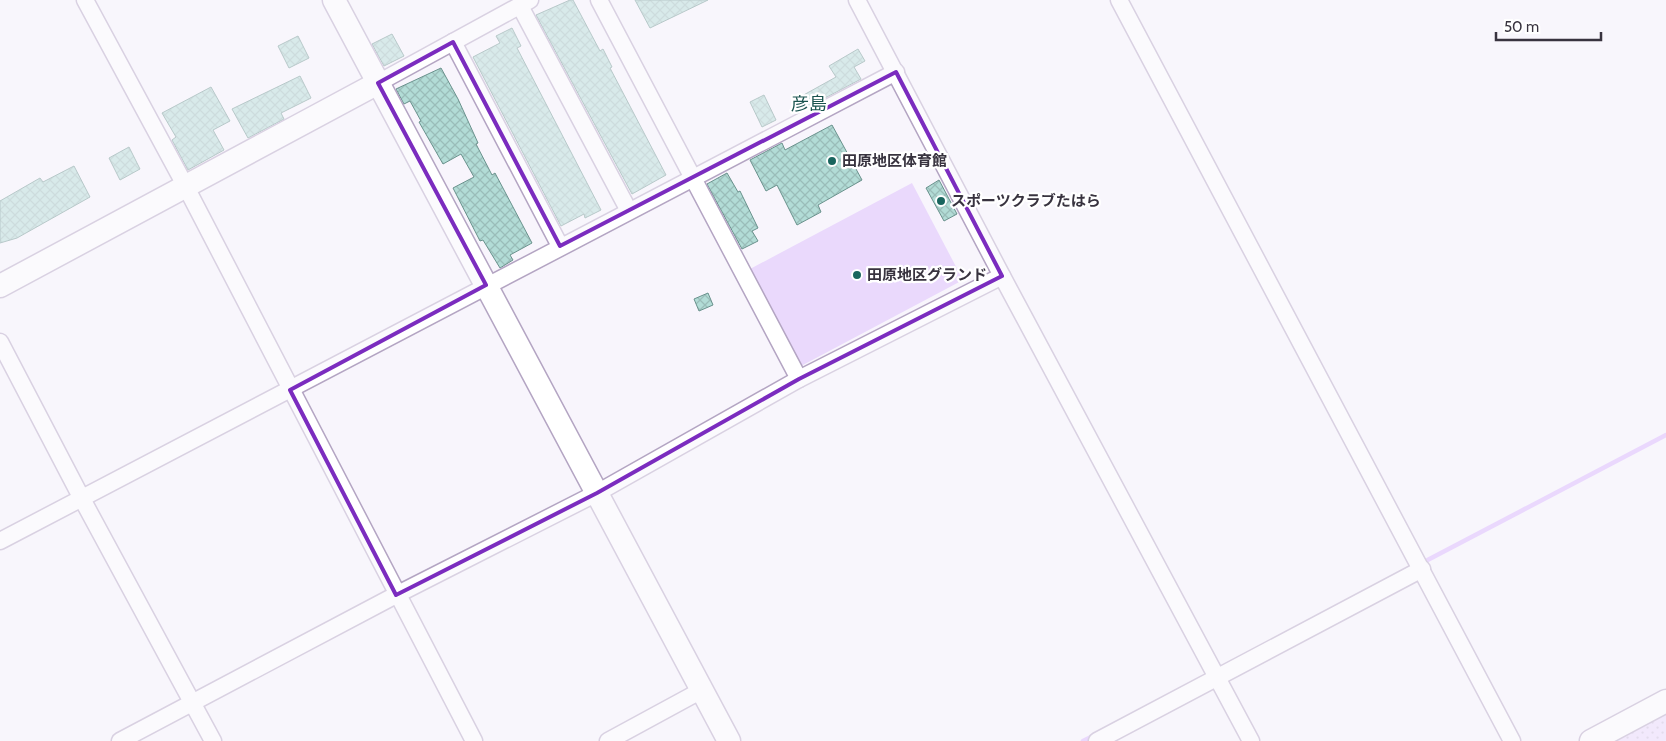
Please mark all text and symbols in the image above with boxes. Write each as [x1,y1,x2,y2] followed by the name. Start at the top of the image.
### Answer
[1496,10,1601,42] scale bar
[1504,18,1539,36] text: 50 m
[791,93,827,115] district label: 彦島
[842,152,947,170] place label: 田原地区体育館
[826,155,838,167] marker: 田原地区体育館
[951,192,1101,210] place label: スポーツクラブたはら
[935,195,947,207] marker: スポーツクラブたはら
[867,266,987,284] place label: 田原地区グランド
[851,269,863,281] marker: 田原地区グランド

